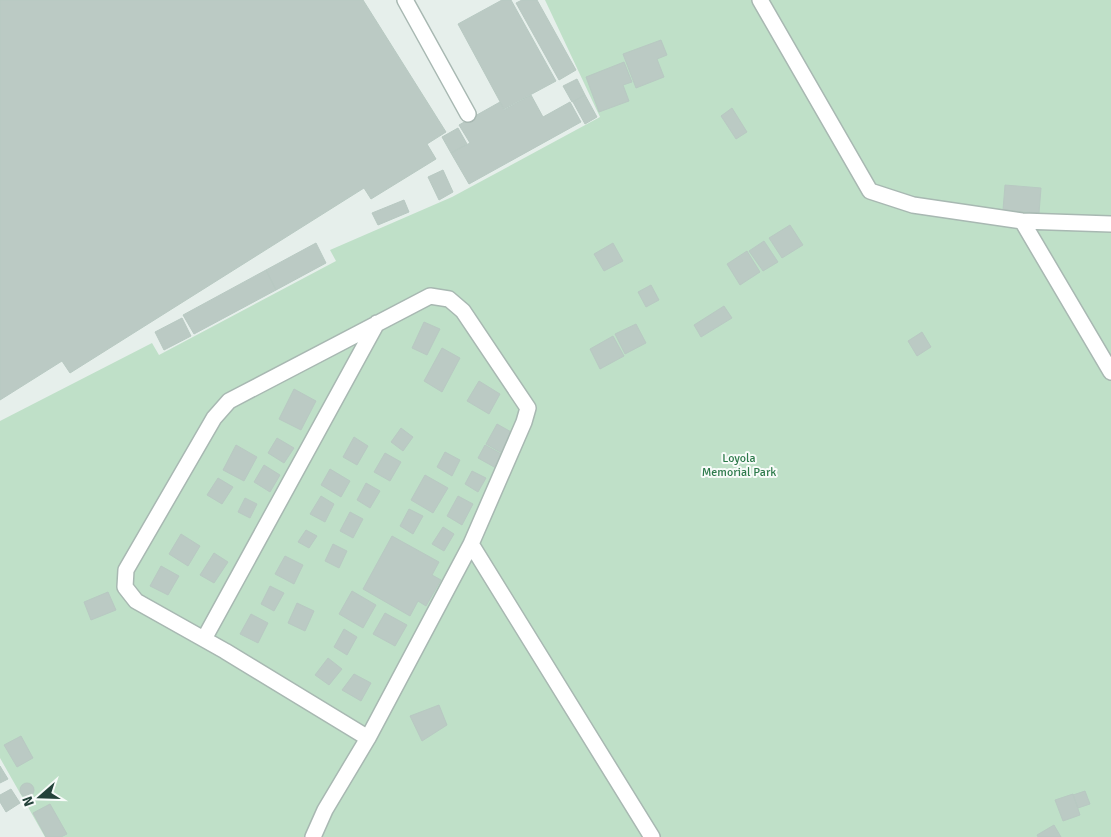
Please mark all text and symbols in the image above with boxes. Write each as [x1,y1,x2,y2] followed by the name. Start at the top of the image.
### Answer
[702,451,776,480] park label: Loyola Memorial Park
[15,772,65,822] north arrow
[19,794,38,809] text: N

